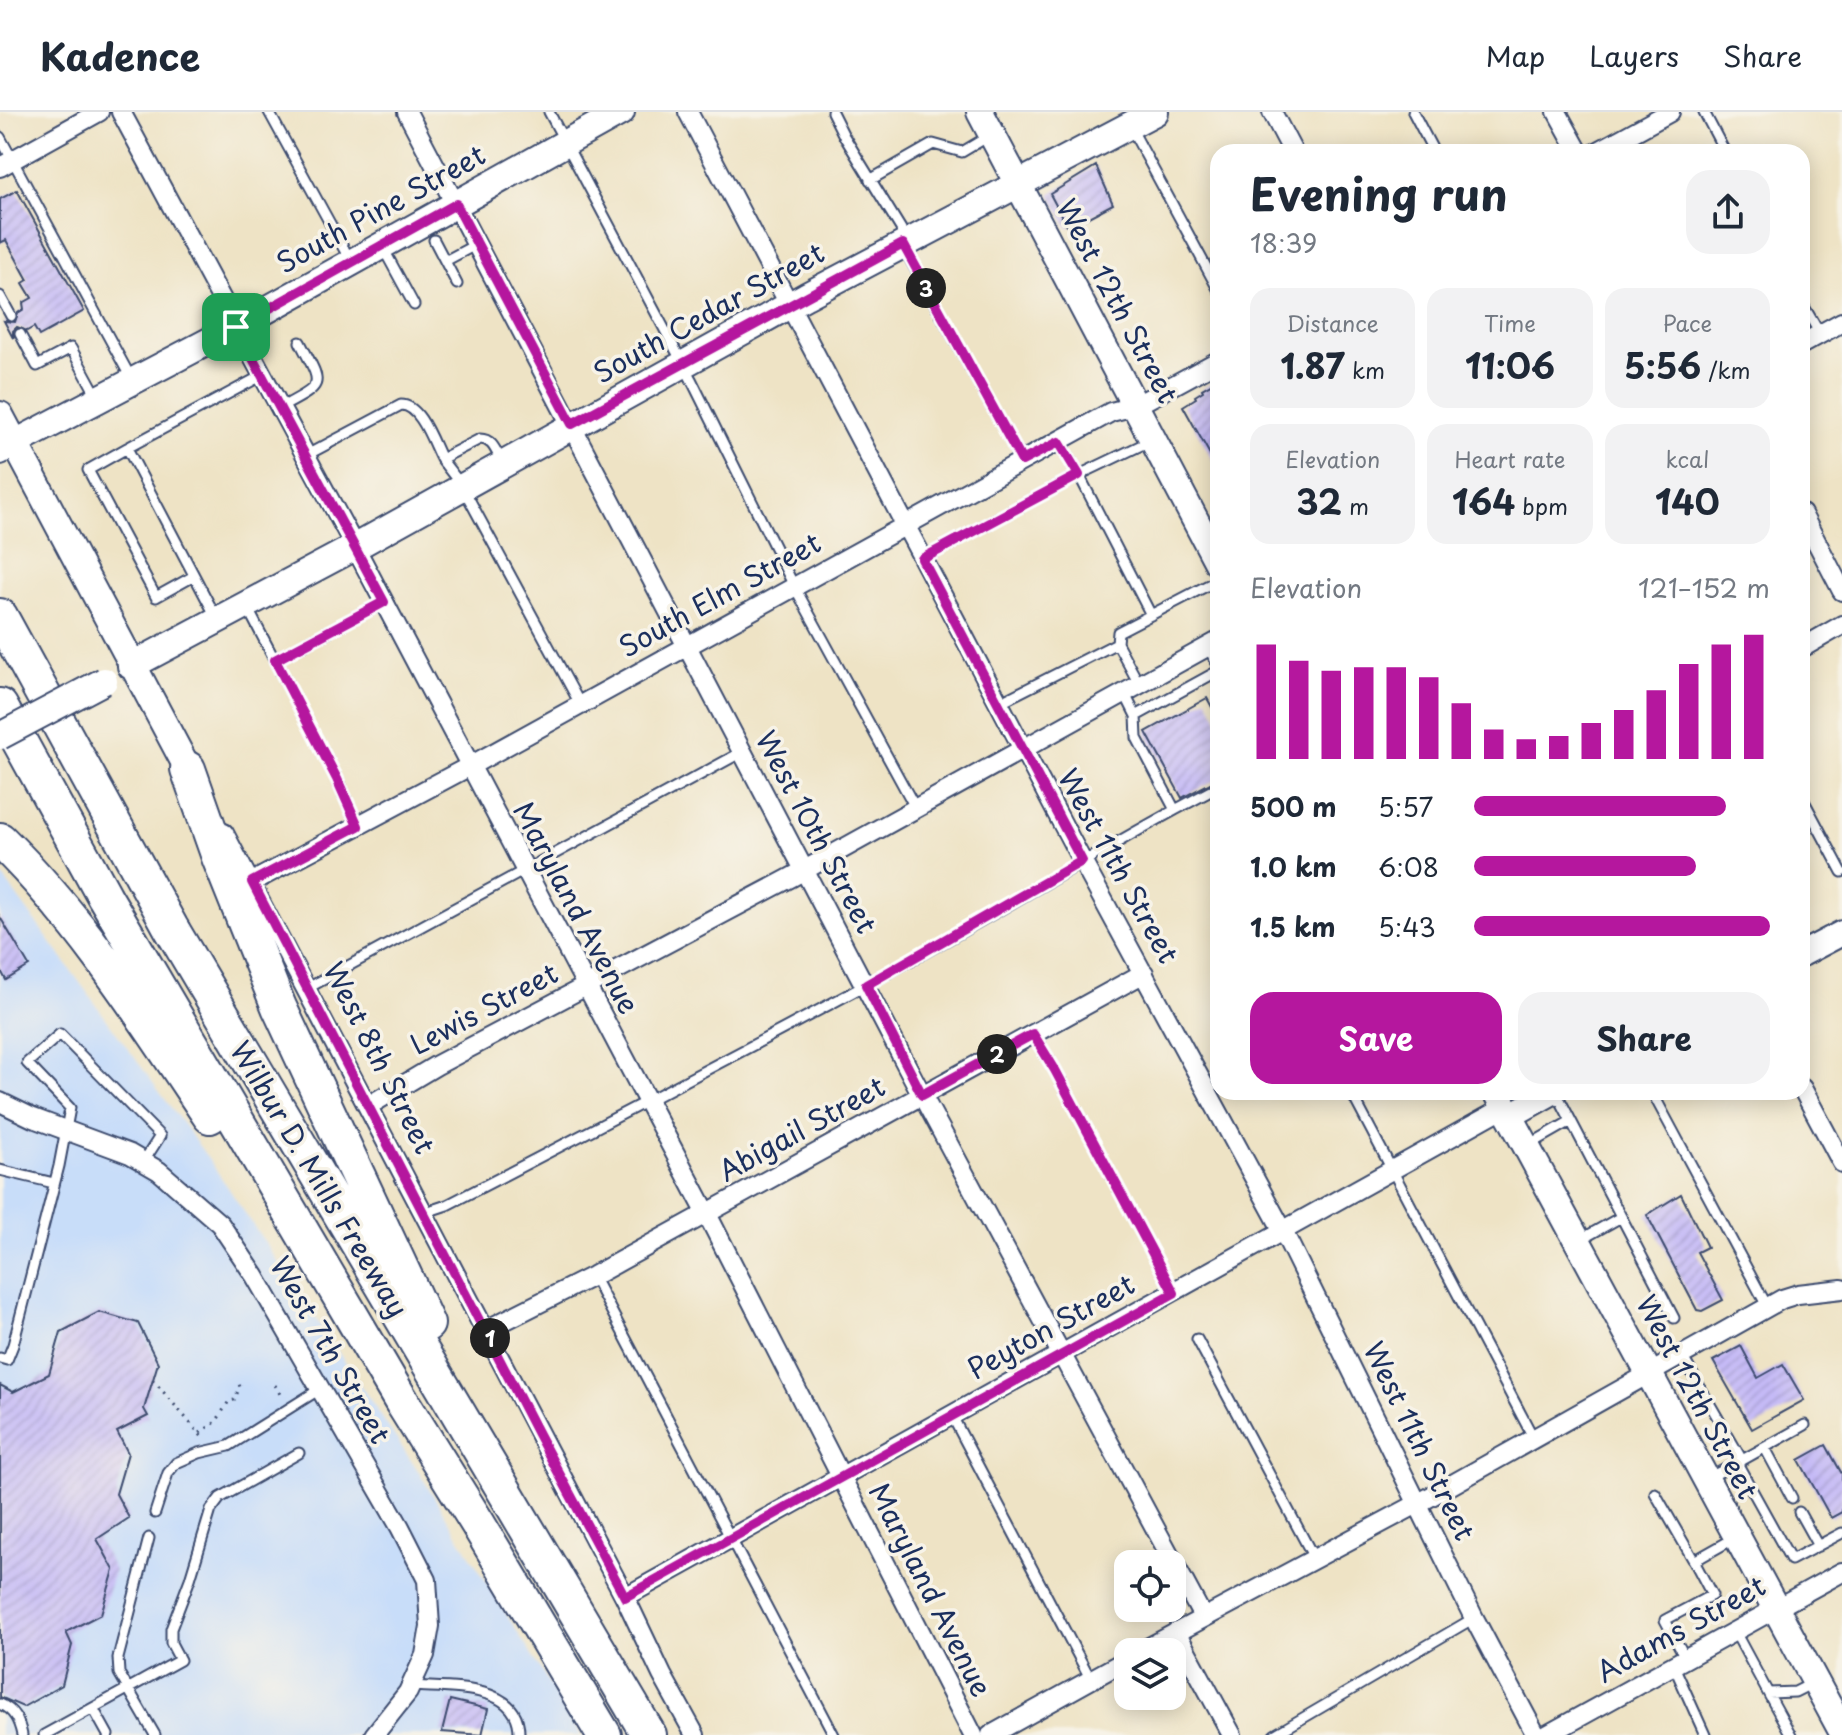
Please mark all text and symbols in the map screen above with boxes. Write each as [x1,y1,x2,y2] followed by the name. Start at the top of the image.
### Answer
[40,27,200,84] text: Kadence
[1485,34,1545,77] text: Map
[1589,34,1679,77] text: Layers
[1723,34,1802,77] text: Share
[268,132,493,283] street label: South Pine Street
[1250,160,1508,226] text: Evening run
[1686,170,1770,254] button: share
[1046,190,1190,410] street label: West 12th Street
[1250,223,1317,262] text: 18:39
[585,230,832,393] street label: South Cedar Street
[906,268,946,308] pin: 3
[919,271,933,304] text: 3
[202,293,270,361] pin
[214,305,258,349] icon: arrive
[1287,306,1379,339] text: Distance
[1484,306,1536,339] text: Time
[1662,306,1712,339] text: Pace
[1280,339,1345,391] text: 1.87
[1465,339,1555,391] text: 11:06
[1624,339,1701,391] text: 5:56
[1345,353,1385,386] text: km
[1701,353,1751,386] text: /km
[1285,442,1380,475] text: Elevation
[1454,442,1566,475] text: Heart rate
[1665,442,1709,475] text: kcal
[1296,475,1342,527] text: 32
[1452,475,1515,527] text: 164
[1655,475,1720,527] text: 140
[1342,489,1369,522] text: m
[1515,489,1568,522] text: bpm
[610,520,828,667] street label: South Elm Street
[1250,568,1362,607] text: Elevation
[1638,568,1770,607] text: 121–152 m
[746,722,889,940] street label: West 10th Street
[1048,760,1191,971] street label: West 11th Street
[1250,787,1336,826] text: 500 m
[1378,787,1433,826] text: 5:57
[503,794,651,1021] street label: Maryland Avenue
[1250,847,1337,886] text: 1.0 km
[1378,847,1439,886] text: 6:08
[1250,907,1336,946] text: 1.5 km
[1378,907,1436,946] text: 5:43
[402,951,565,1065] street label: Lewis Street
[313,954,447,1161] street label: West 8th Street
[1250,992,1502,1084] button: Save
[1518,992,1770,1084] button: Share
[220,1032,420,1325] street label: Wilbur D. Mills Freeway
[977,1034,1017,1074] pin: 2
[989,1037,1005,1070] text: 2
[710,1064,892,1191] street label: Abigail Street
[260,1247,403,1451] street label: West 7th Street
[959,1262,1142,1389] street label: Peyton Street
[1626,1286,1770,1506] street label: West 12th Street
[470,1318,510,1358] pin: 1
[485,1321,495,1354] text: 1
[1353,1333,1487,1547] street label: West 11th Street
[859,1475,1004,1704] street label: Maryland Avenue
[1114,1550,1186,1710] map controls
[1114,1550,1186,1622] button: locate
[1588,1563,1773,1692] street label: Adams Street
[1114,1638,1186,1710] button: layers

